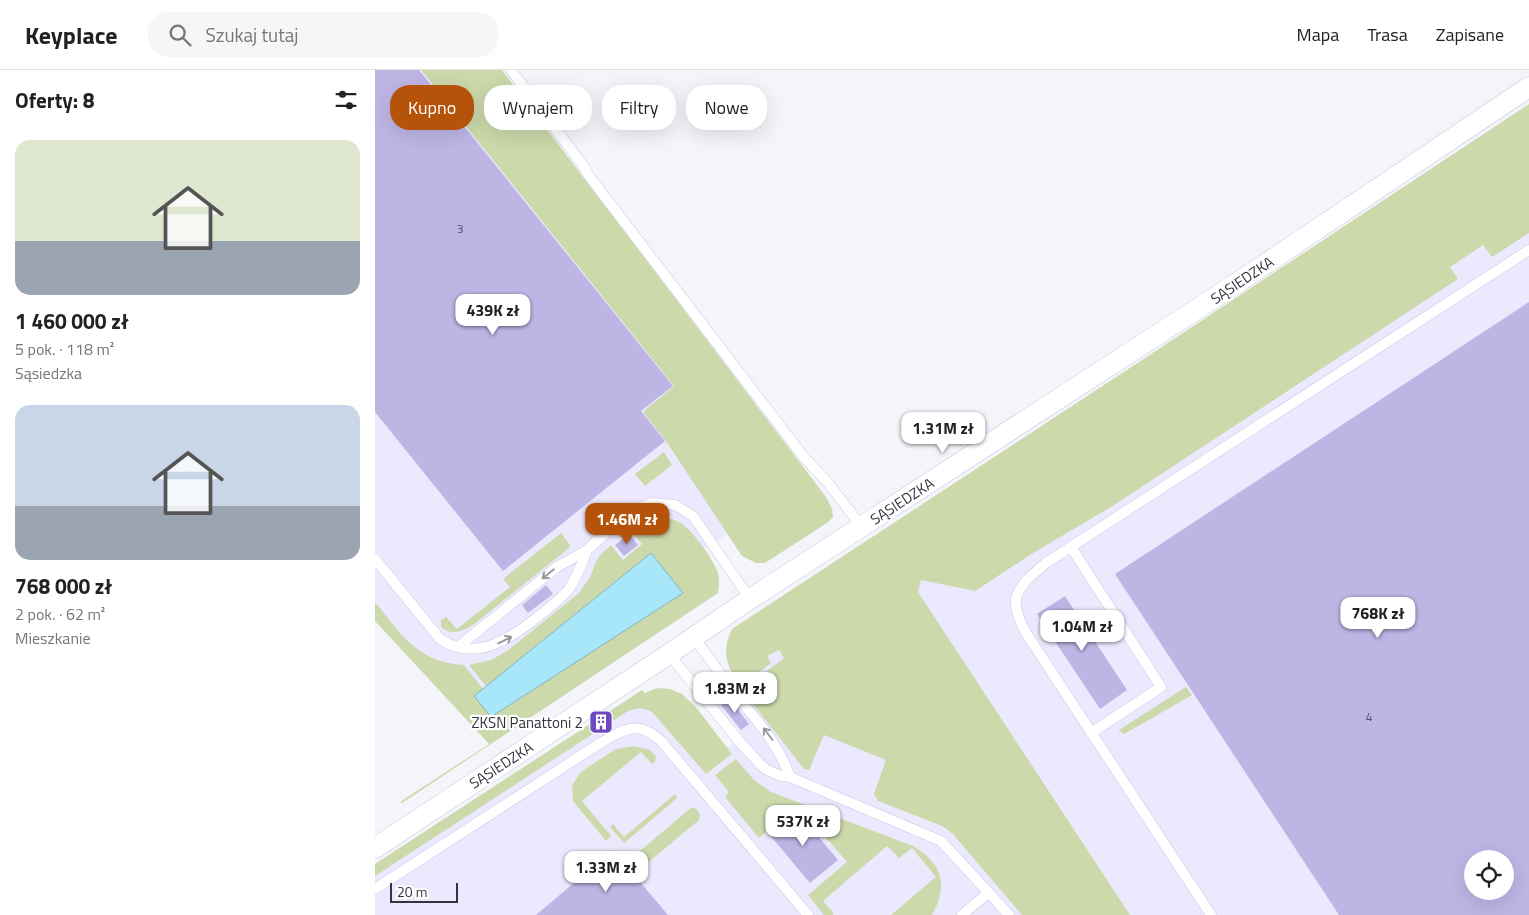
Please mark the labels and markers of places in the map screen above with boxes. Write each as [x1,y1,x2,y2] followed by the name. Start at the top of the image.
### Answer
[447,294,539,336] pin: 439K zł
[891,412,995,454] pin: 1.31M zł
[575,502,679,545] pin: 1.46M zł
[1332,596,1424,639] pin: 768K zł
[1030,610,1134,652] pin: 1.04M zł
[683,672,787,714] pin: 1.83M zł
[588,709,614,735] building icon: ZKSN Panattoni 2
[471,711,583,734] place label: ZKSN Panattoni 2
[757,804,849,847] pin: 537K zł
[554,850,658,893] pin: 1.33M zł

